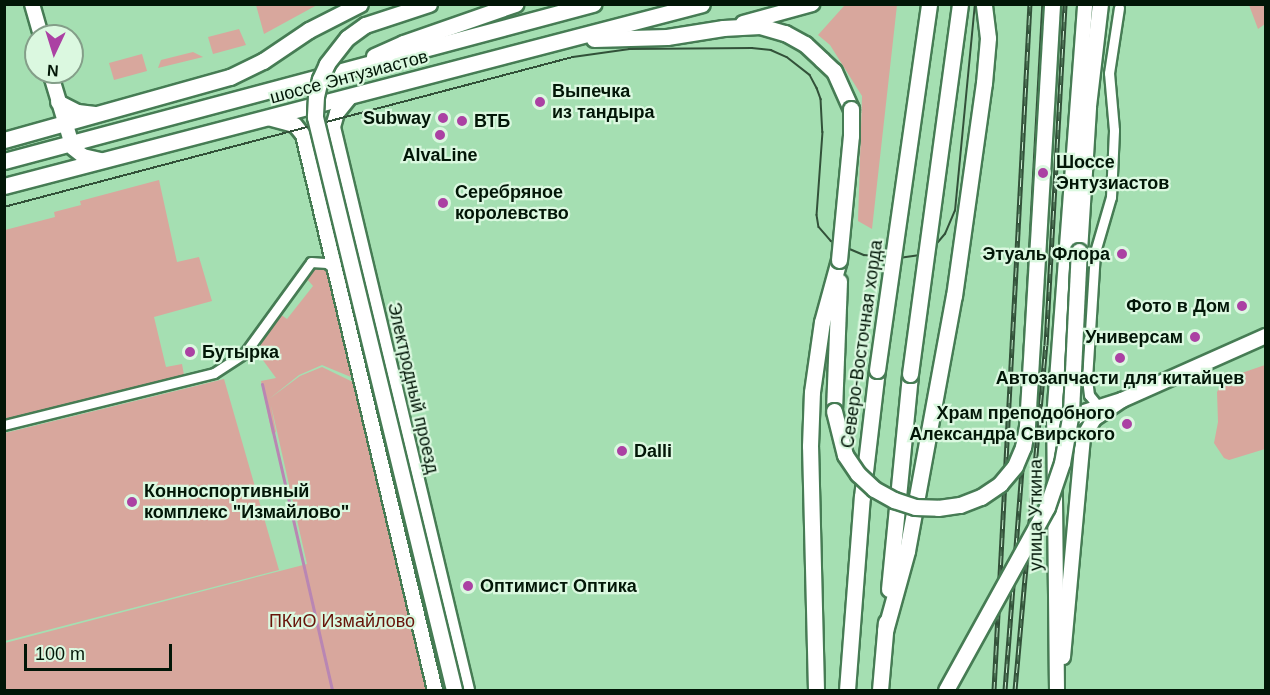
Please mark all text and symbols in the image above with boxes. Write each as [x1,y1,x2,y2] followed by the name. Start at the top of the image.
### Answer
[24,24,84,84] north arrow
[268,46,430,108] street label: шоссе Энтузиастов
[46,62,59,79] text: N
[552,81,655,124] place label: Выпечка из тандыра
[533,95,547,109] marker: Выпечка из тандыра
[363,107,431,129] place label: Subway
[474,110,510,132] place label: ВТБ
[436,111,450,125] marker: Subway
[455,114,469,128] marker: ВТБ
[433,128,447,142] marker: AlvaLine
[402,144,478,166] place label: AlvaLine
[1056,152,1169,195] place label: Шоссе Энтузиастов
[1034,164,1052,182] marker: Шоссе Энтузиастов
[455,182,569,224] place label: Серебряное королевство
[436,196,450,210] marker: Серебряное королевство
[837,238,887,450] street label: Северо-Восточная хорда
[983,243,1110,265] place label: Этуаль Флора
[1115,247,1129,261] marker: Этуаль Флора
[1126,295,1230,317] place label: Фото в Дом
[1235,299,1249,313] marker: Фото в Дом
[383,300,443,476] street label: Электродный проезд
[1085,326,1183,348] place label: Универсам
[1188,330,1202,344] marker: Универсам
[202,341,279,363] place label: Бутырка
[183,345,197,359] marker: Бутырка
[1113,351,1127,365] marker: Автозапчасти для китайцев
[996,367,1244,389] place label: Автозапчасти для китайцев
[909,403,1115,446] place label: Храм преподобного Александра Свирского
[1120,417,1134,431] marker: Храм преподобного Александра Свирского
[634,440,672,462] place label: Dalli
[615,444,629,458] marker: Dalli
[1025,459,1047,571] street label: улица Уткина
[144,481,349,524] place label: Конноспортивный комплекс "Измайлово"
[125,495,139,509] marker: Конноспортивный комплекс "Измайлово"
[480,575,637,597] place label: Оптимист Оптика
[461,579,475,593] marker: Оптимист Оптика
[269,610,415,632] park label: ПКиО Измайлово
[27,632,176,670] scale bar
[35,644,85,664] text: 100 m

